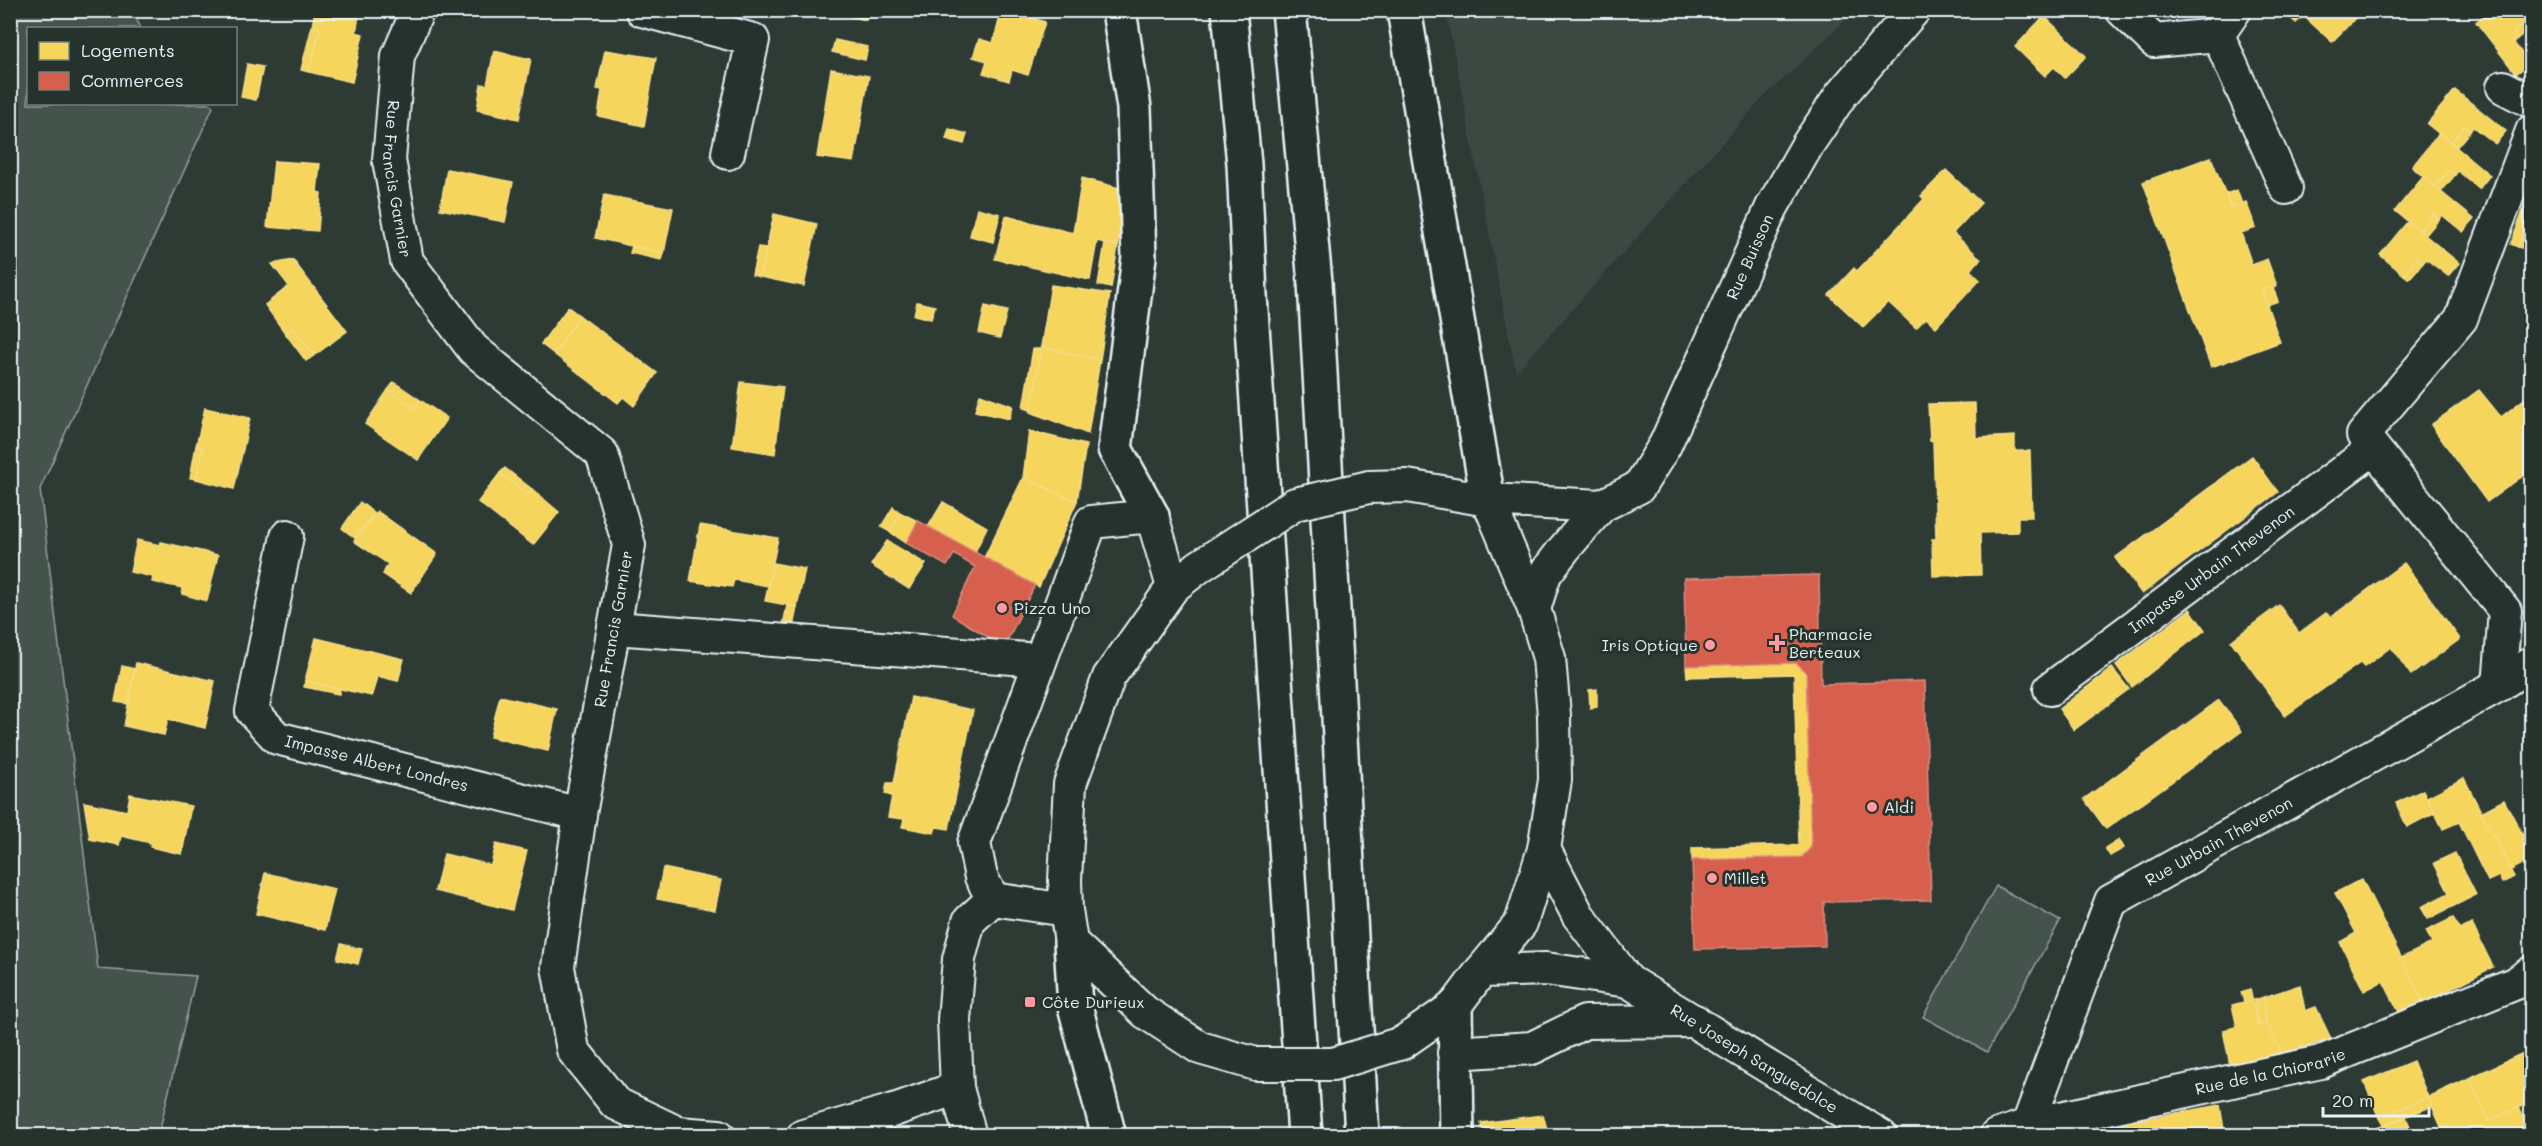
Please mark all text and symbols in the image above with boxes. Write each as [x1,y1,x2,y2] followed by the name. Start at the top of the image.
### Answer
[27,27,237,105] legend
[81,38,175,62] text: Logements
[81,68,184,92] text: Commerces
[379,99,417,259] street label: Rue Francis Garnier
[1721,211,1777,303] street label: Rue Buisson
[2124,500,2298,637] street label: Impasse Urbain Thevenon
[588,549,637,709] street label: Rue Francis Garnier
[1014,597,1091,618] place label: Pizza Uno
[995,601,1009,615] marker: Pizza Uno
[1789,623,1873,662] place label: Pharmacie Berteaux
[1602,634,1698,655] place label: Iris Optique
[1770,636,1784,650] marker: Pharmacie Berteaux
[1703,638,1717,652] marker: Iris Optique
[283,729,471,796] street label: Impasse Albert Londres
[2141,791,2296,890] street label: Rue Urbain Thevenon
[1884,796,1914,817] place label: Aldi
[1865,800,1879,814] marker: Aldi
[1724,867,1767,888] place label: Millet
[1705,871,1719,885] marker: Millet
[1042,991,1144,1012] place label: Côte Durieux
[1023,995,1037,1009] marker: Côte Durieux
[1667,999,1842,1117] street label: Rue Joseph Sanguedolce
[2193,1042,2348,1099] street label: Rue de la Chiorarie
[2323,1080,2430,1118] scale bar
[2332,1088,2373,1112] text: 20 m

